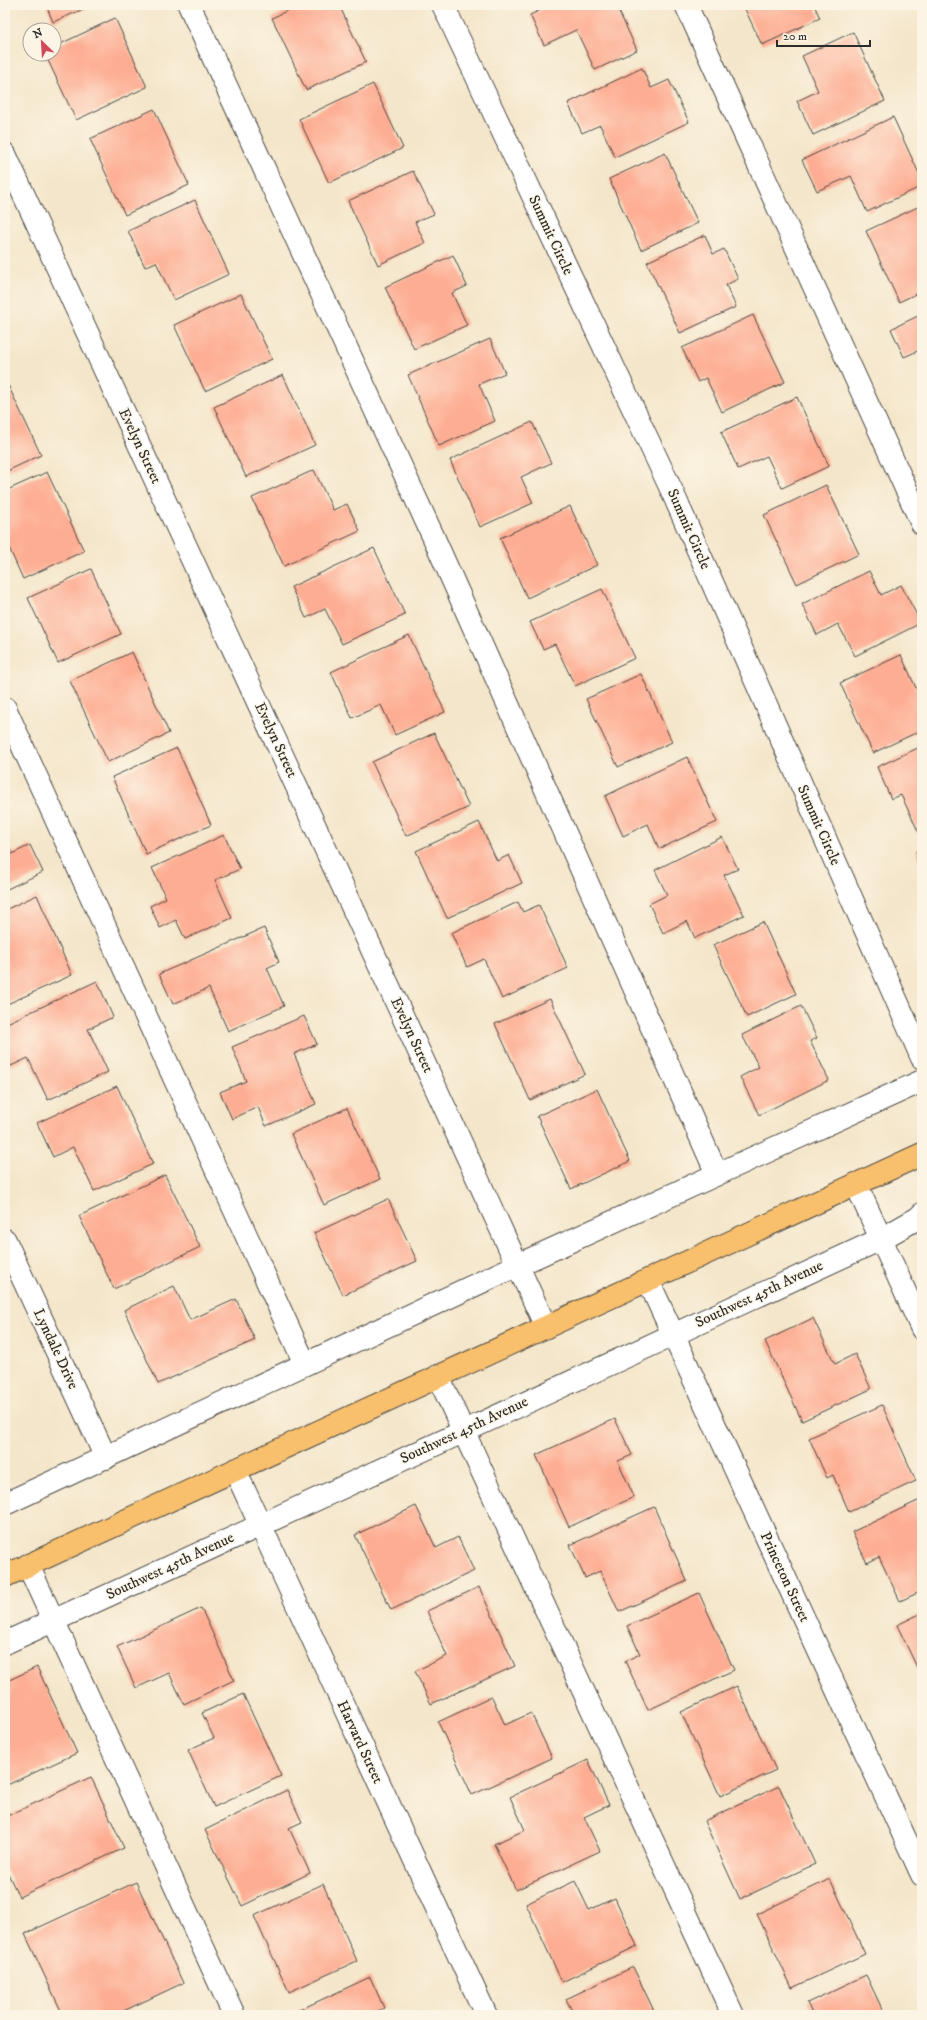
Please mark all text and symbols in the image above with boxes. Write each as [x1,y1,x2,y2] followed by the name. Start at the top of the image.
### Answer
[22,22,62,62] north arrow
[777,22,870,48] scale bar
[31,26,45,42] text: N
[783,29,807,44] text: 20 m
[524,192,578,278] street label: Summit Circle
[114,405,166,487] street label: Evelyn Street
[663,486,715,572] street label: Summit Circle
[250,699,302,781] street label: Evelyn Street
[793,782,845,868] street label: Summit Circle
[386,994,438,1076] street label: Evelyn Street
[692,1256,826,1332] street label: Southwest 45th Avenue
[29,1306,83,1392] street label: Lyndale Drive
[397,1392,531,1468] street label: Southwest 45th Avenue
[103,1528,237,1604] street label: Southwest 45th Avenue
[756,1529,814,1625] street label: Princeton Street
[332,1697,388,1787] street label: Harvard Street

